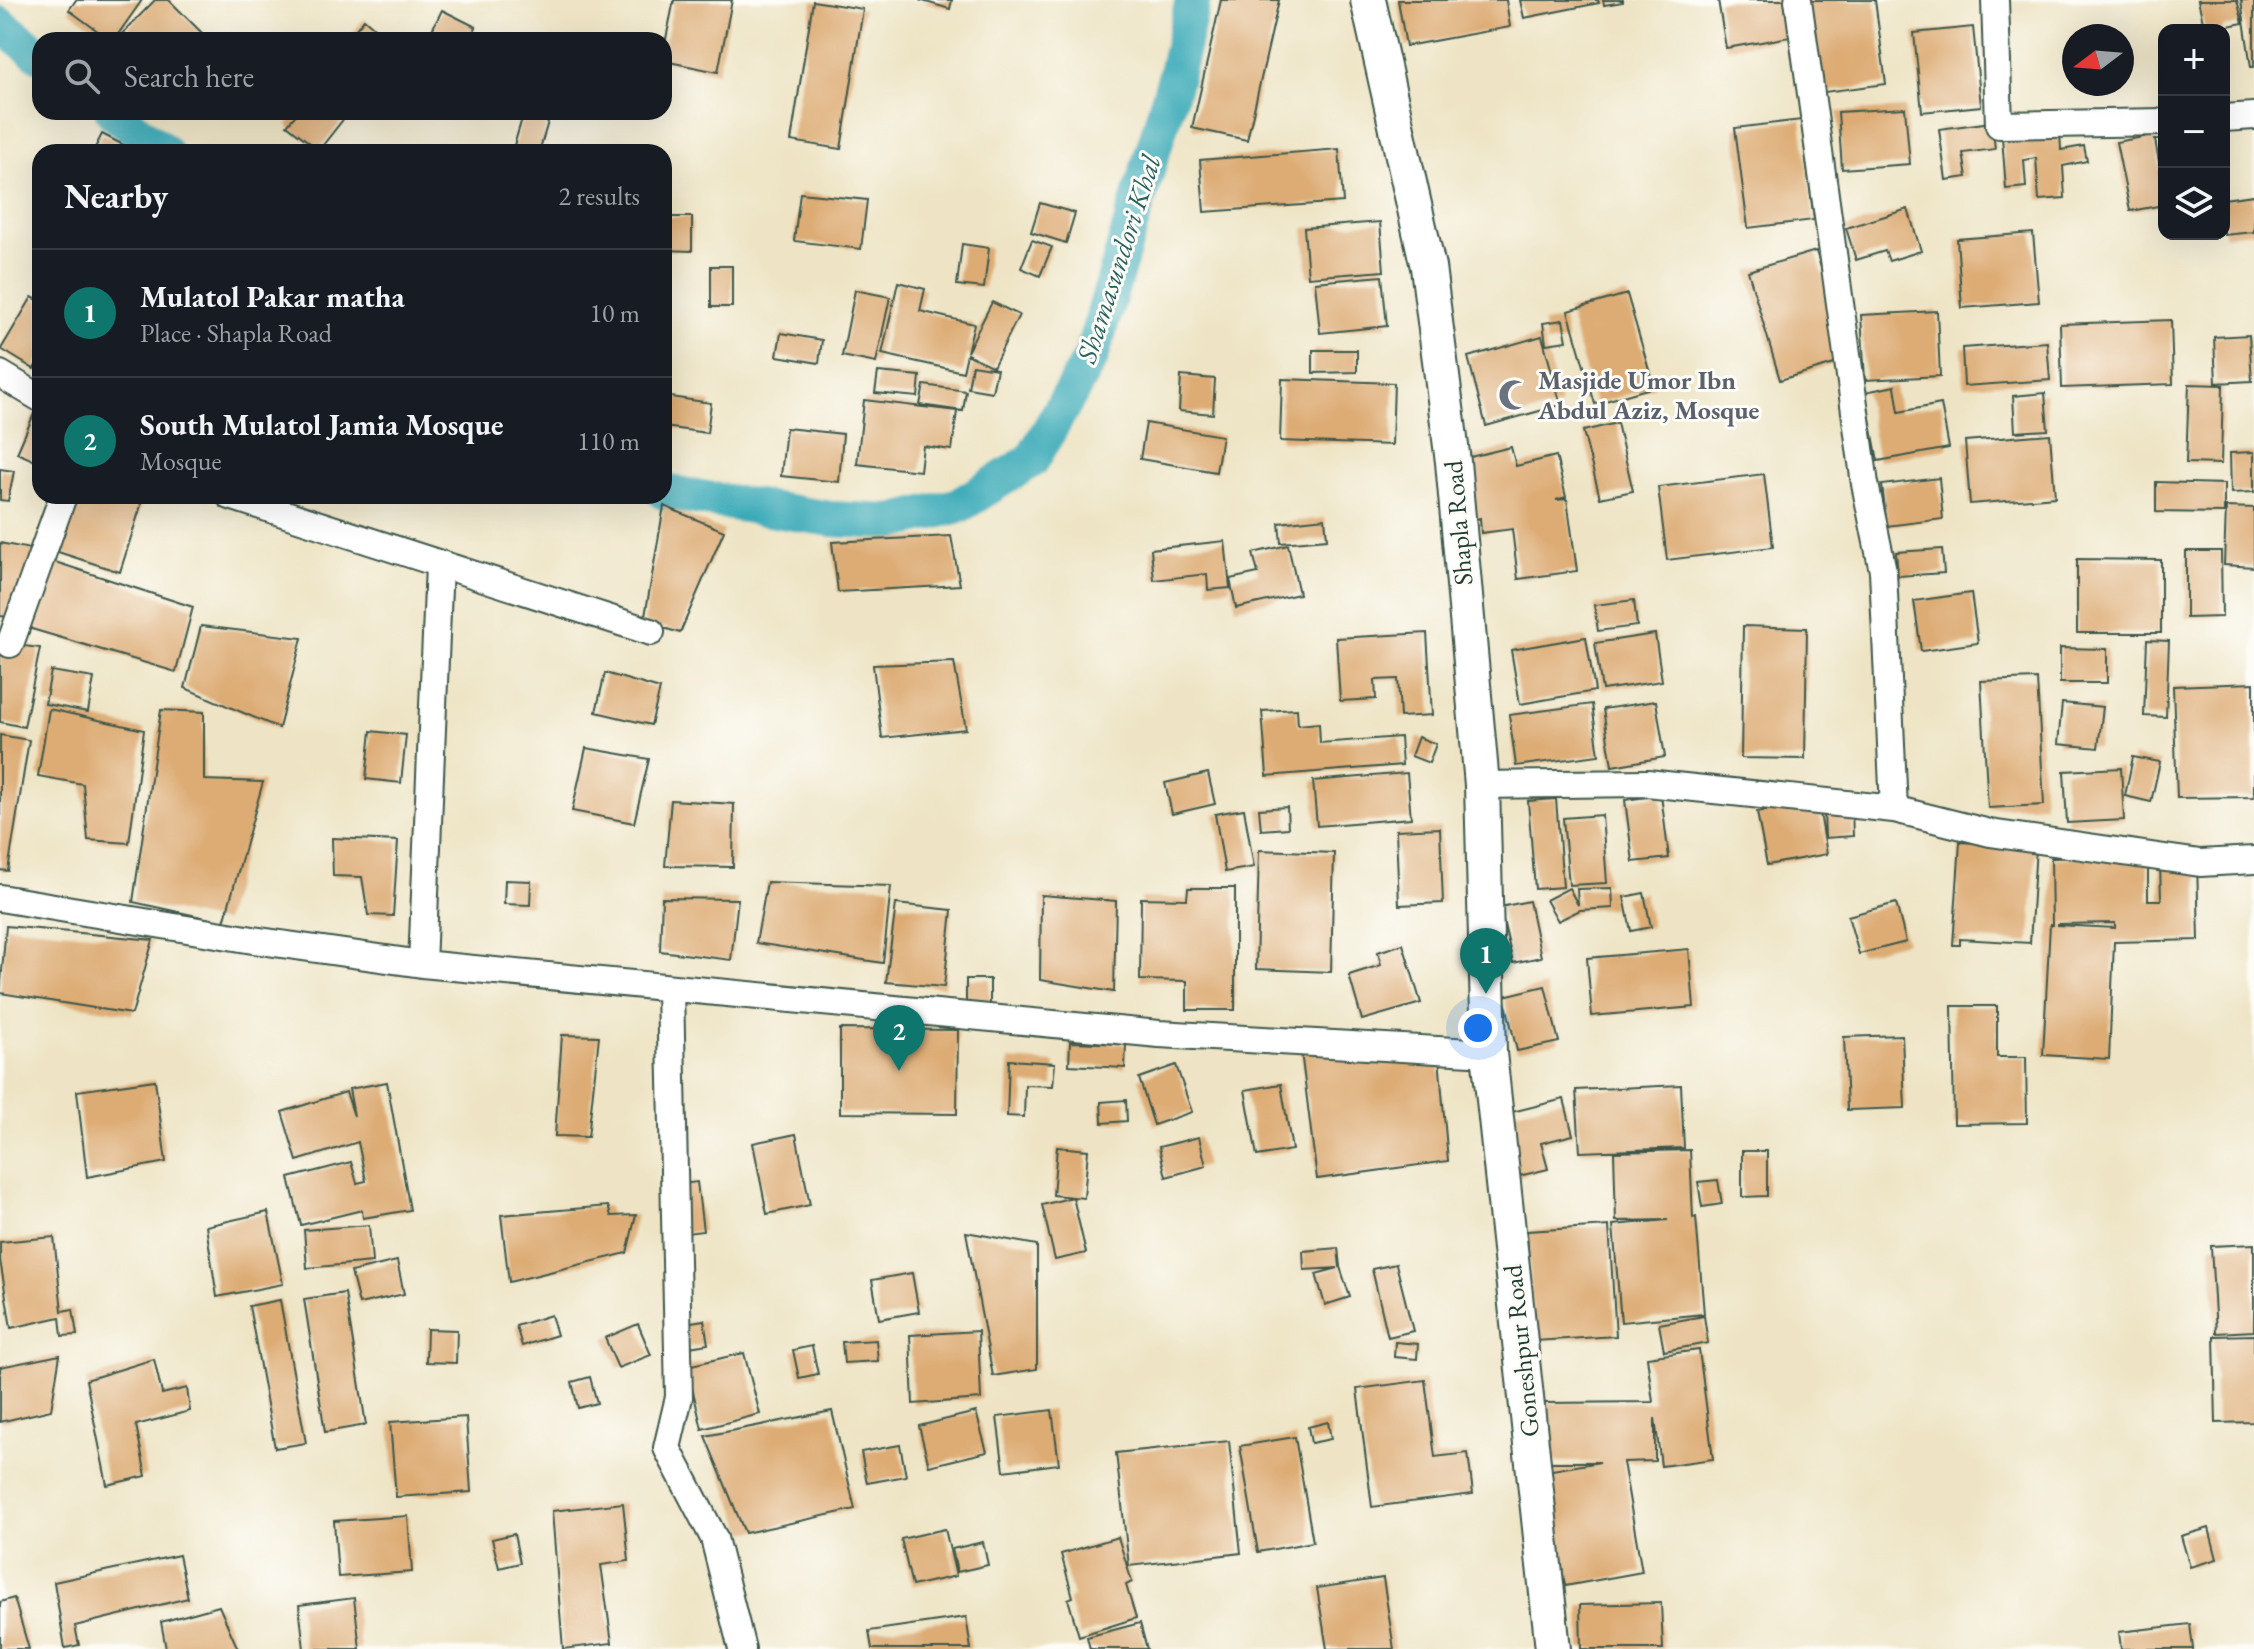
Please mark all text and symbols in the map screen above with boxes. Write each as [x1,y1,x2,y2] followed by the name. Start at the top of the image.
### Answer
[2062,24,2134,96] north arrow
[2158,24,2230,240] map controls
[2158,24,2230,96] button: +
[32,32,672,120] search box
[60,54,104,98] icon: search
[124,57,254,96] text: Search here
[2158,96,2230,168] button: −
[1067,150,1169,368] water label: Shamasundori Khal
[2158,168,2230,240] button: layers
[64,174,168,218] text: Nearby
[559,179,640,213] text: 2 results
[140,277,405,316] text: Mulatol Pakar matha
[83,296,97,330] text: 1
[590,296,640,330] text: 10 m
[140,316,332,350] text: Place · Shapla Road
[1537,363,1760,427] place label: Masjide Umor Ibn Abdul Aziz, Mosque
[1497,378,1531,412] mosque icon: Masjide Umor Ibn Abdul Aziz, Mosque
[140,405,503,444] text: South Mulatol Jamia Mosque
[83,424,97,458] text: 2
[577,424,640,458] text: 110 m
[140,444,222,478] text: Mosque
[1436,458,1480,587] street label: Shapla Road
[1460,928,1512,994] pin: 1
[873,1005,925,1071] pin: 2
[1458,1008,1498,1048] your location
[1495,1262,1547,1439] street label: Goneshpur Road

